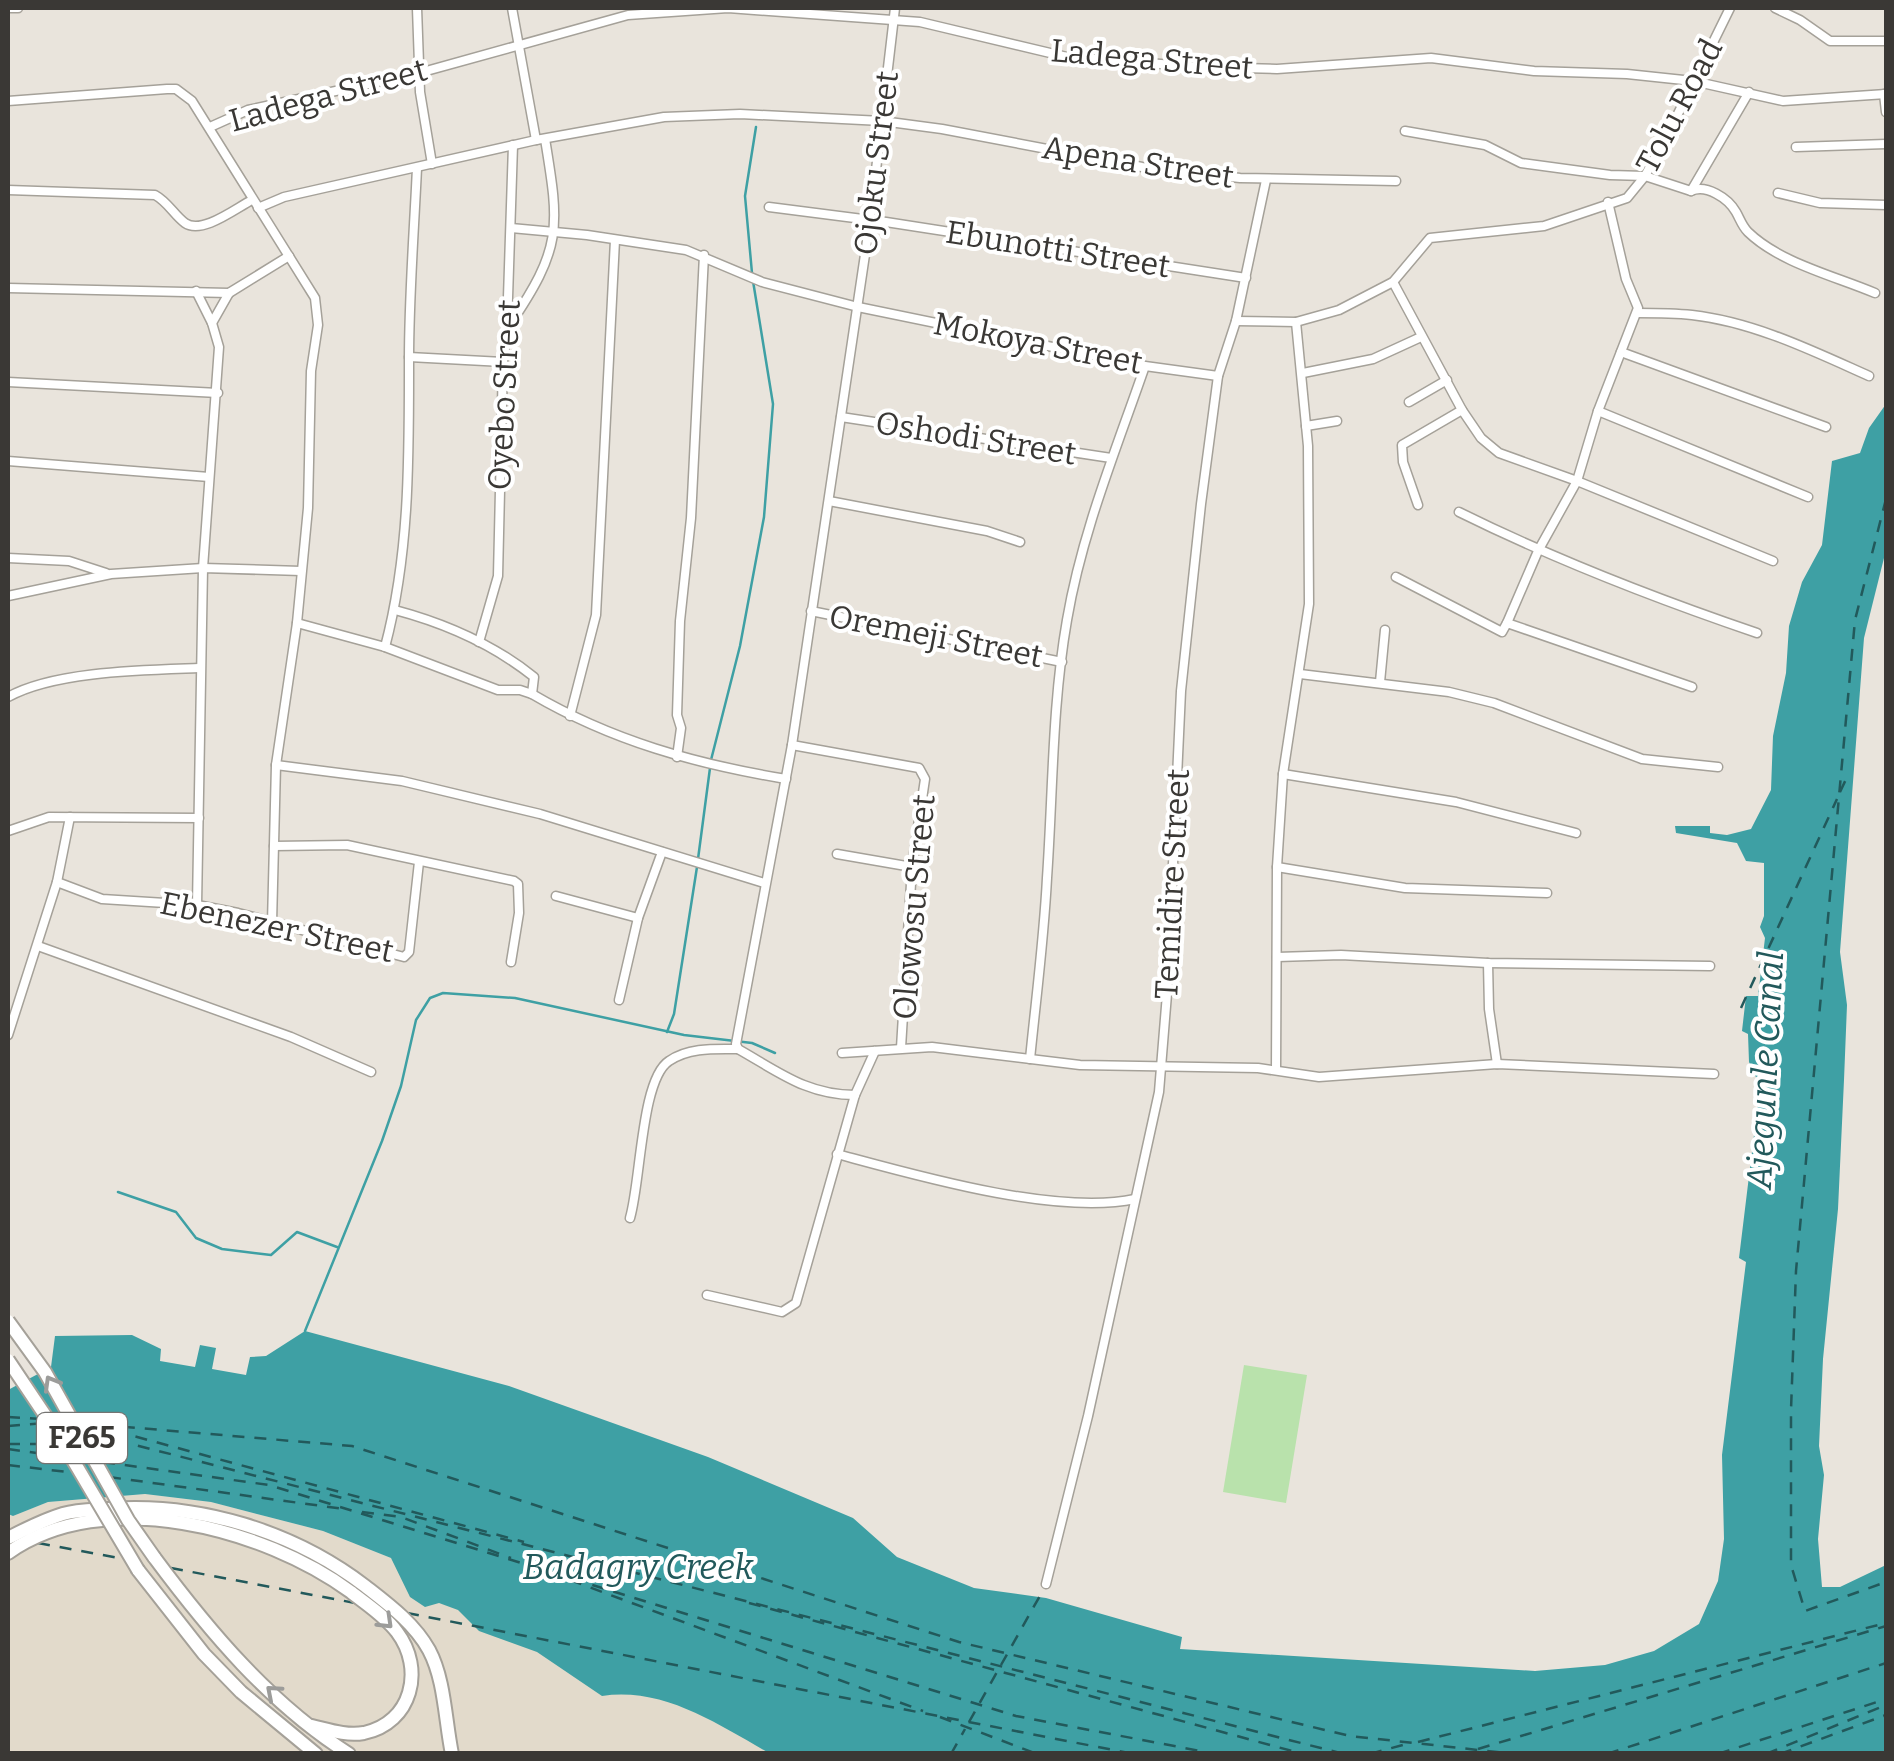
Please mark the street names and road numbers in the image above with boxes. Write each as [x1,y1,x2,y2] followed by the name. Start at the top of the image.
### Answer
[1049,31,1255,87] street label: Ladega Street
[1628,33,1730,179] street label: Tolu Road
[225,50,431,140] street label: Ladega Street
[846,68,906,257] street label: Ojoku Street
[1040,128,1237,196] street label: Apena Street
[943,213,1173,286] street label: Ebunotti Street
[480,298,528,491] street label: Oyebo Street
[930,304,1146,382] street label: Mokoya Street
[873,403,1079,473] street label: Oshodi Street
[826,597,1046,675] street label: Oremeji Street
[1147,767,1197,1000] street label: Temidire Street
[885,792,943,1021] street label: Olowosu Street
[157,884,397,970] street label: Ebenezer Street
[37,1413,127,1463] road number: F265

